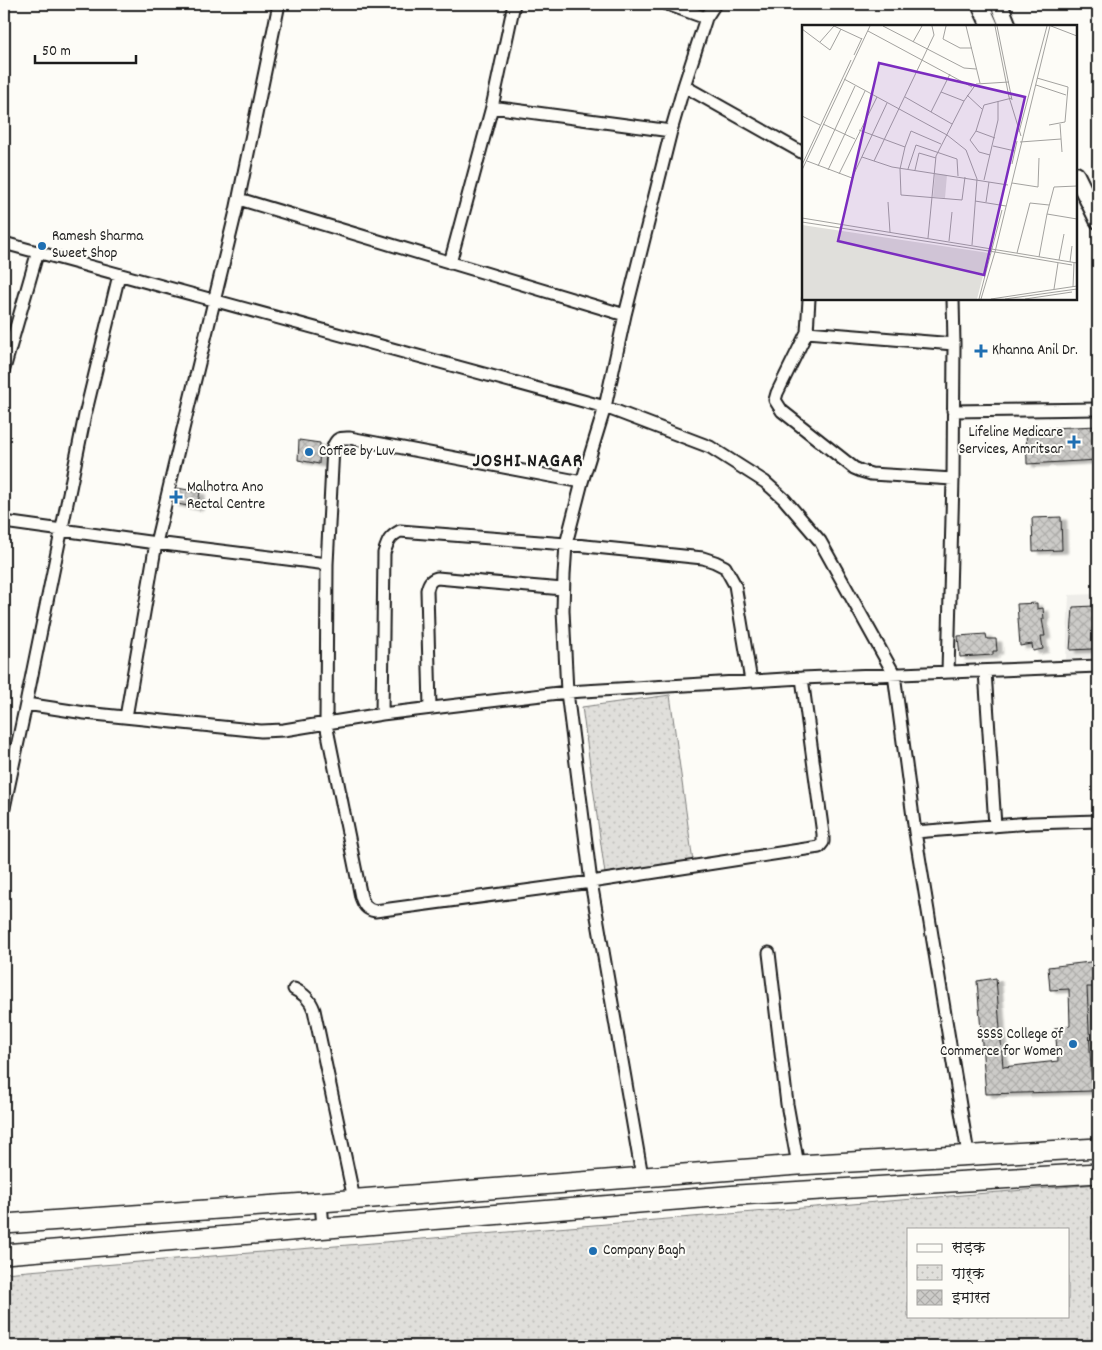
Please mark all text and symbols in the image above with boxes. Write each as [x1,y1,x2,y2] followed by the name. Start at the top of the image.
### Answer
[802,25,1077,300] inset map
[35,32,136,64] scale bar
[42,41,71,63] text: 50 m
[52,226,144,265] place label: Ramesh Sharma Sweet Shop
[36,240,48,252] marker: Ramesh Sharma Sweet Shop
[992,340,1078,362] place label: Khanna Anil Dr.
[974,344,988,358] marker: Khanna Anil Dr.
[959,422,1063,461] place label: Lifeline Medicare Services, Amritsar
[1067,435,1081,449] marker: Lifeline Medicare Services, Amritsar
[319,441,395,463] place label: Coffee by Luv
[303,446,315,458] marker: Coffee by Luv
[472,448,584,476] district label: JOSHI NAGAR
[187,477,266,516] place label: Malhotra Ano Rectal Centre
[169,490,183,504] marker: Malhotra Ano Rectal Centre
[940,1024,1064,1063] place label: SSSS College of Commerce for Women
[1067,1038,1079,1050] marker: SSSS College of Commerce for Women
[907,1228,1070,1318] legend
[951,1238,986,1260] text: सड़क
[603,1240,685,1262] place label: Company Bagh
[587,1245,599,1257] marker: Company Bagh
[951,1264,985,1286] text: पार्क
[951,1288,991,1310] text: इमारत

